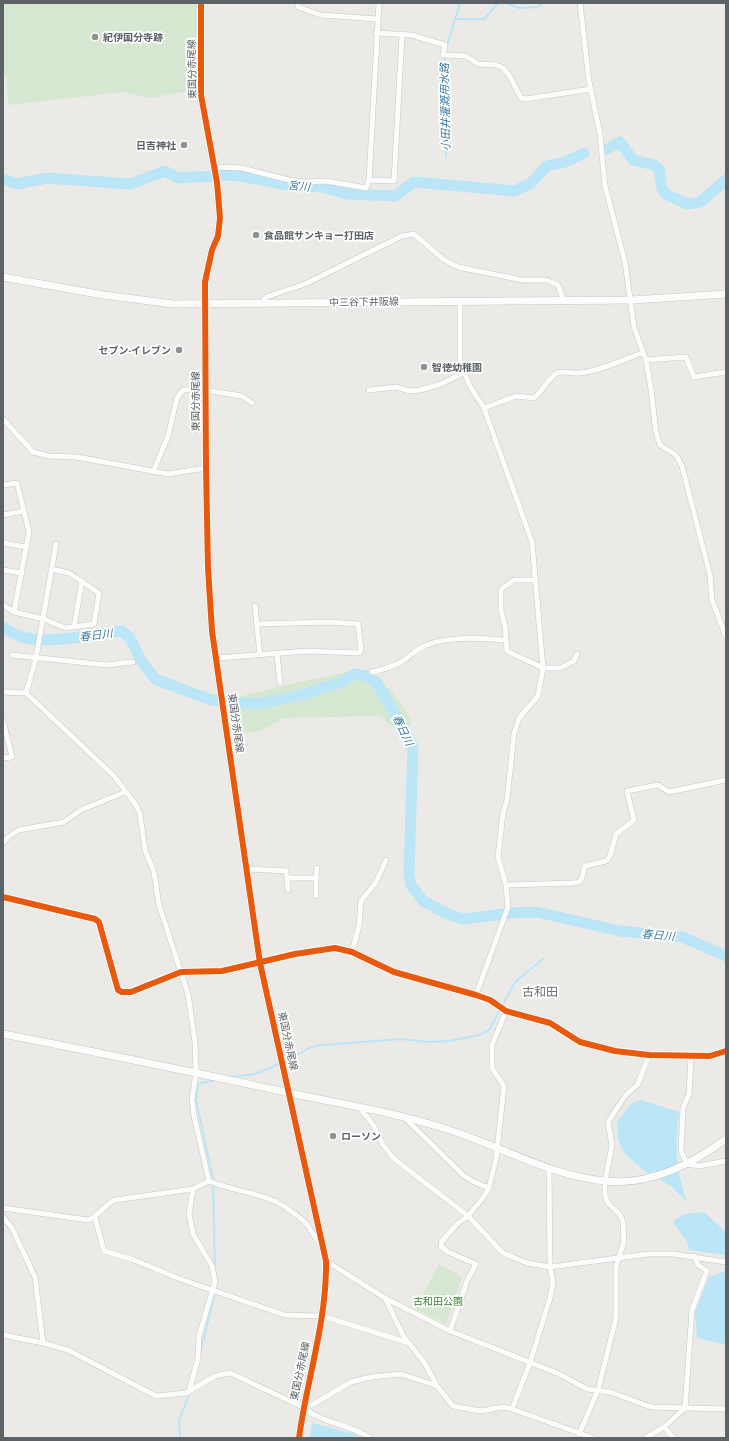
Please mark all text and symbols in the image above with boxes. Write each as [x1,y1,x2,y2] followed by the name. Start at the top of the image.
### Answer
[90,32,100,42] marker: 紀伊国分寺跡
[103,32,163,43] place label: 紀伊国分寺跡
[186,39,198,99] street label: 東国分赤尾線
[438,62,452,151] water label: 小田井灌漑用水路
[136,140,177,151] place label: 日吉神社
[179,140,189,150] marker: 日吉神社
[288,179,311,193] water label: 宮川
[251,230,261,240] marker: 食品館サンキョー打田店
[264,230,374,241] place label: 食品館サンキョー打田店
[329,296,399,308] street label: 中三谷下井阪線
[99,345,171,356] place label: セブン-イレブン
[174,345,184,355] marker: セブン-イレブン
[419,362,429,372] marker: 智徳幼稚園
[432,362,482,373] place label: 智徳幼稚園
[190,371,201,431] street label: 東国分赤尾線
[79,627,114,643] water label: 春日川
[226,693,246,753] street label: 東国分赤尾線
[390,713,416,748] water label: 春日川
[641,928,676,943] water label: 春日川
[522,985,558,999] district label: 古和田
[276,1011,300,1071] street label: 東国分赤尾線
[328,1131,338,1141] marker: ローソン
[341,1131,381,1142] place label: ローソン
[413,1296,463,1307] park label: 古和田公園
[288,1341,312,1401] street label: 東国分赤尾線

